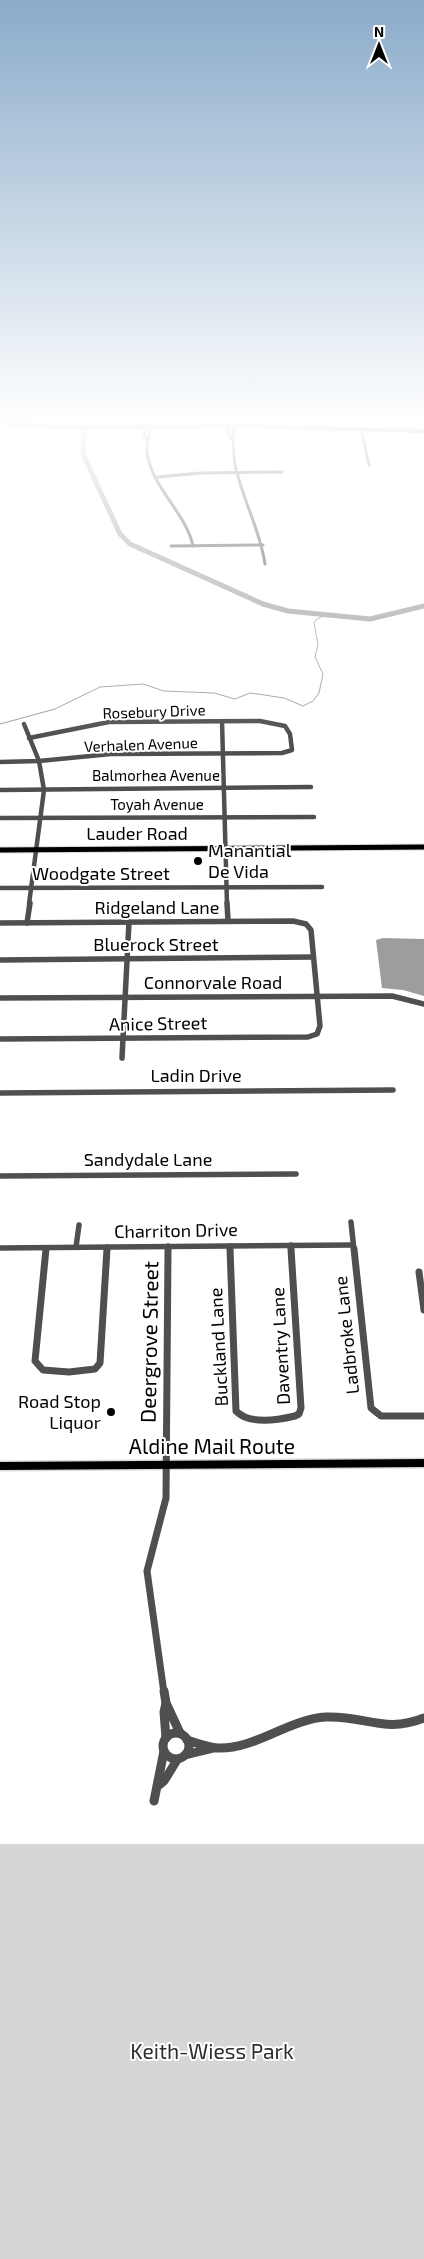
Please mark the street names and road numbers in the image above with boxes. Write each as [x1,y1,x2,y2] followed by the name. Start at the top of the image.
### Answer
[102,700,206,722] street label: Rosebury Drive
[84,733,198,755] street label: Verhalen Avenue
[92,766,220,784] street label: Balmorhea Avenue
[110,795,204,813] street label: Toyah Avenue
[86,822,188,844] street label: Lauder Road
[32,862,170,884] street label: Woodgate Street
[95,896,219,918] street label: Ridgeland Lane
[93,933,219,955] street label: Bluerock Street
[144,971,282,993] street label: Connorvale Road
[109,1011,208,1035] street label: Anice Street
[150,1064,242,1086] street label: Ladin Drive
[84,1148,212,1170] street label: Sandydale Lane
[114,1218,238,1242] street label: Charriton Drive
[135,1261,162,1423] street label: Deergrove Street
[329,1275,363,1395] street label: Ladbroke Lane
[204,1287,232,1407] street label: Buckland Lane
[266,1287,294,1405] street label: Daventry Lane
[129,1433,295,1458] street label: Aldine Mail Route

